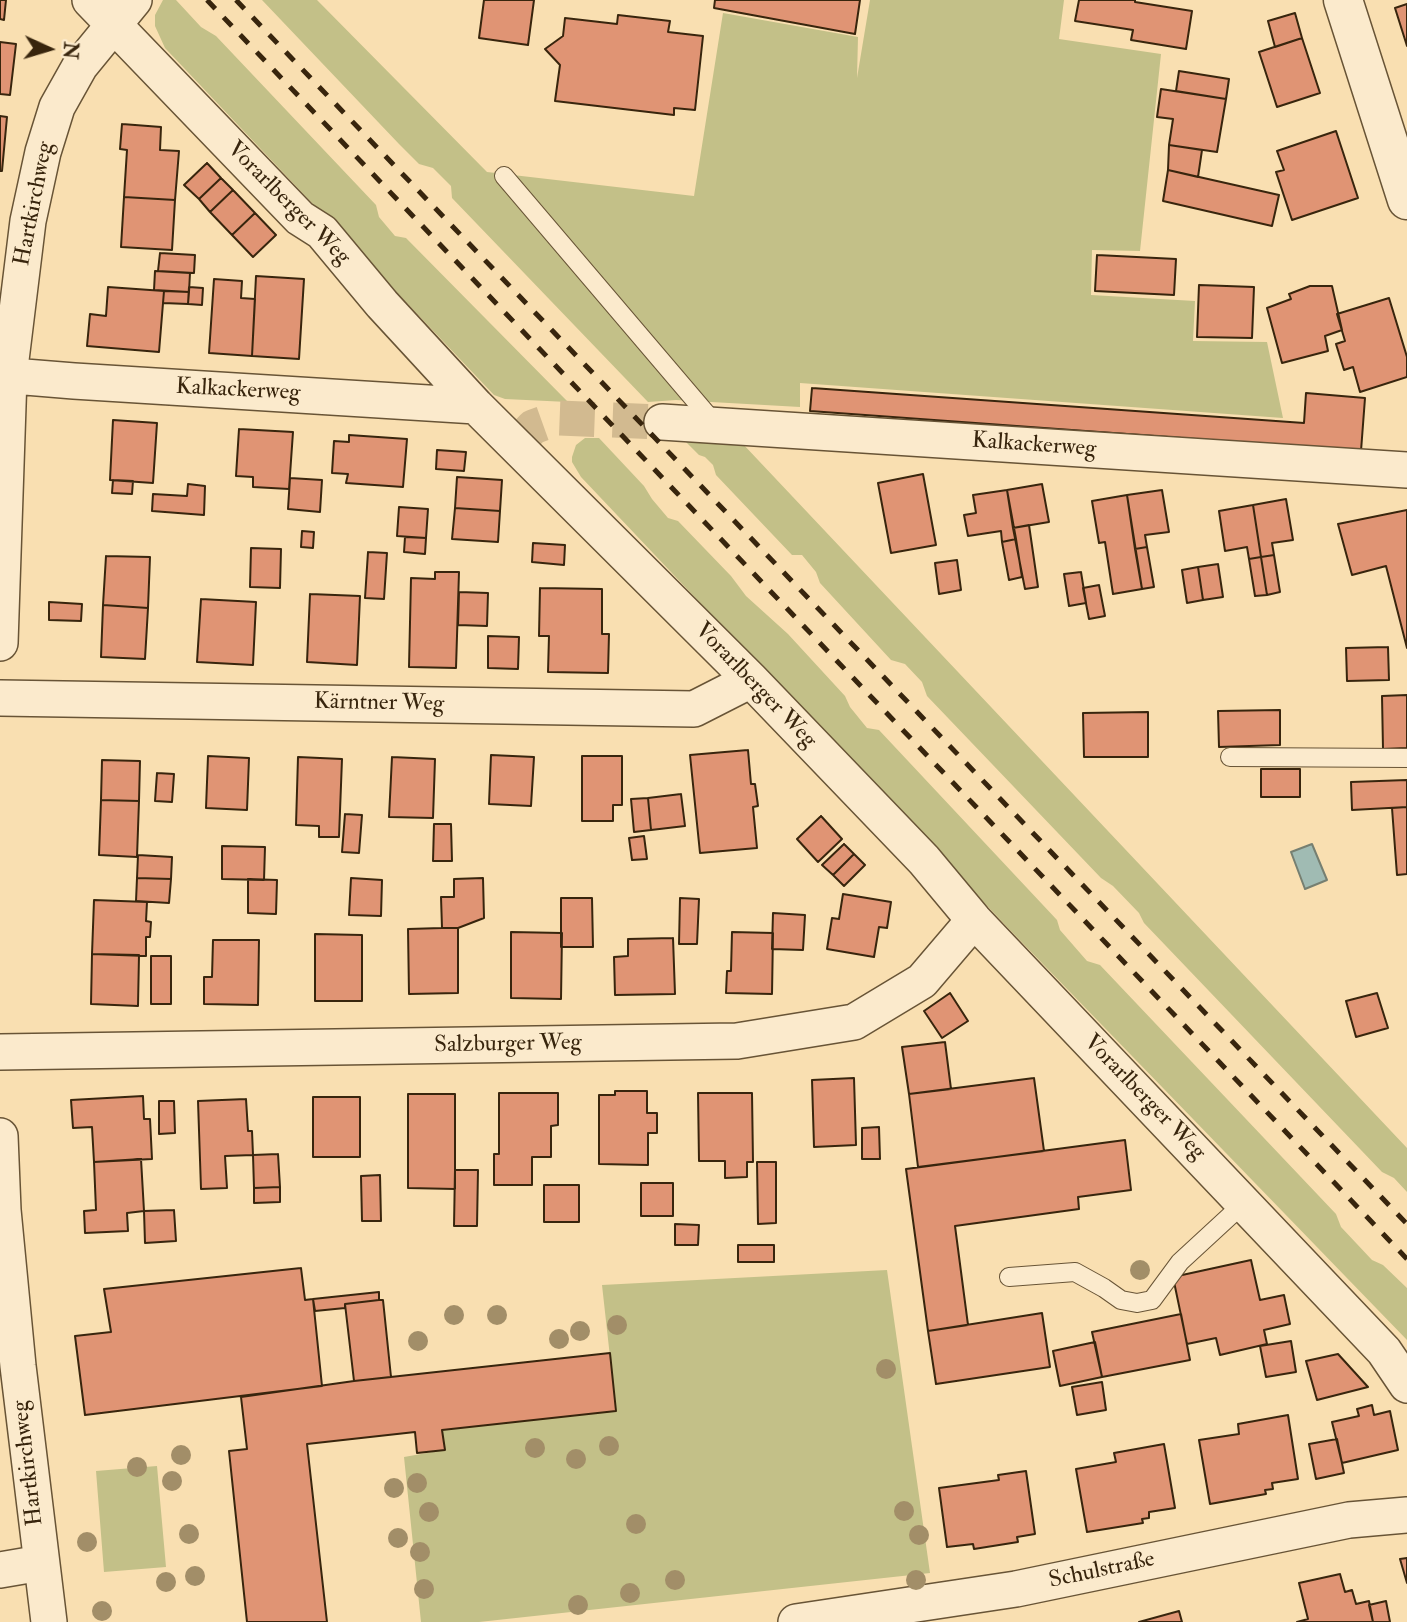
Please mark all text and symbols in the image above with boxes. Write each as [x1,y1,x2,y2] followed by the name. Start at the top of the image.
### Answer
[14,14,84,84] north arrow
[57,41,83,60] text: N
[220,136,356,272] street label: Vorarlberger Weg
[9,140,61,268] street label: Hartkirchweg
[175,374,301,408] street label: Kalkackerweg
[971,428,1097,464] street label: Kalkackerweg
[688,618,822,754] street label: Vorarlberger Weg
[314,689,444,719] street label: Kärntner Weg
[434,1030,582,1060] street label: Salzburger Weg
[1077,1030,1211,1166] street label: Vorarlberger Weg
[8,1399,50,1527] street label: Hartkirchweg
[1047,1546,1157,1596] street label: Schulstraße

